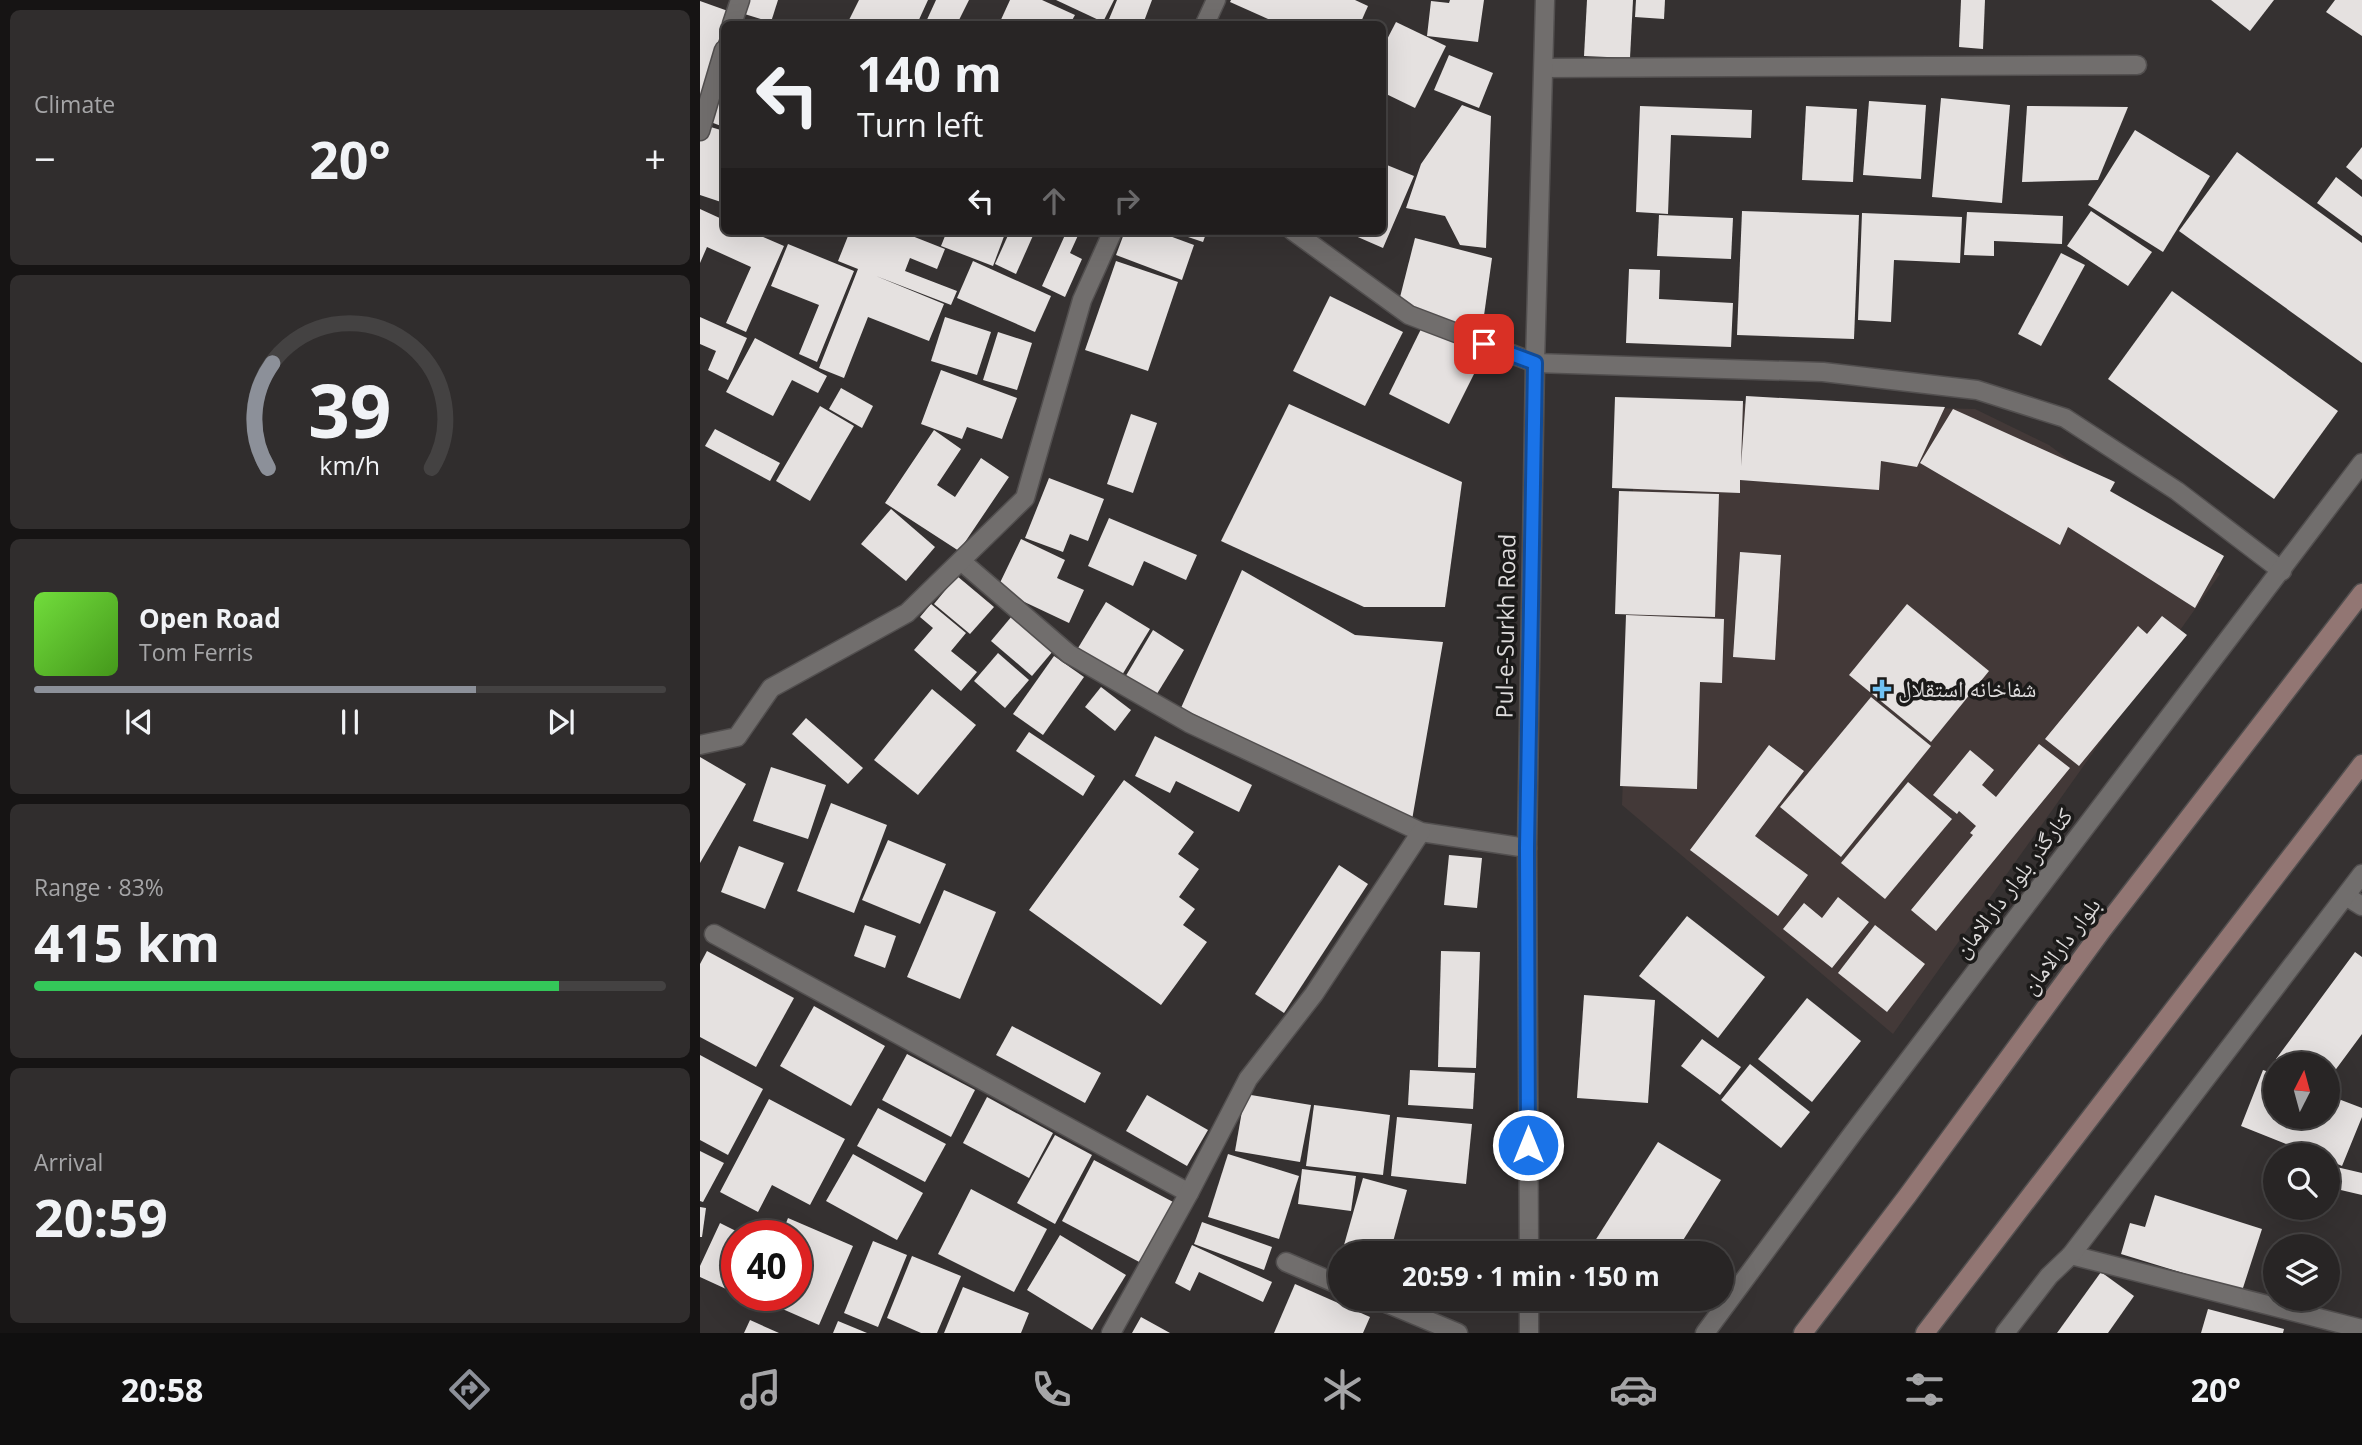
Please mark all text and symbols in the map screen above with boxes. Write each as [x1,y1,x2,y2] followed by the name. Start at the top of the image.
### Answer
[857,40,1002,106] text: 140 m
[742,49,833,140] icon: left
[34,88,115,120] text: Climate
[857,103,983,146] text: Turn left
[309,123,391,194] text: 20°
[34,132,56,184] text: −
[644,132,666,184] text: +
[962,182,1000,220] icon: left
[1035,182,1073,220] icon: ahead
[1108,182,1146,220] icon: right
[1454,314,1514,374] pin
[1465,325,1503,363] icon: arrive
[308,360,392,459] text: 39
[320,448,380,482] text: km/h
[1487,533,1523,719] street label: Pul-e-Surkh Road
[139,600,281,636] text: Open Road
[139,636,253,668] text: Tom Ferris
[1898,672,2037,704] place label: شفاخانه استقلال
[1872,679,1892,699] marker: شفاخانه استقلال
[120,703,158,741] icon: previous
[331,703,369,741] icon: pause
[542,703,580,741] icon: next
[1948,803,2078,963] street label: کنارگذر بلوار دارالامان
[34,871,164,903] text: Range · 83%
[2016,892,2106,1000] street label: بلوار دارالامان
[34,906,220,977] text: 415 km
[2263,1052,2340,1129] north arrow
[2263,1052,2340,1311] map controls
[1491,1108,1565,1182] position arrow
[2263,1143,2340,1220] button: search
[34,1146,103,1178] text: Arrival
[34,1181,168,1252] text: 20:59
[721,1220,812,1311] speed limit sign: 40
[2263,1234,2340,1311] button: layers
[1402,1258,1660,1294] text: 20:59 · 1 min · 150 m
[445,1365,494,1414] icon: directions
[736,1365,785,1414] icon: music
[1027,1365,1076,1414] icon: phone
[1318,1365,1367,1414] icon: climate
[1609,1365,1658,1414] icon: car
[1900,1365,1949,1414] icon: filters
[121,1368,203,1411] text: 20:58
[2191,1368,2241,1411] text: 20°

